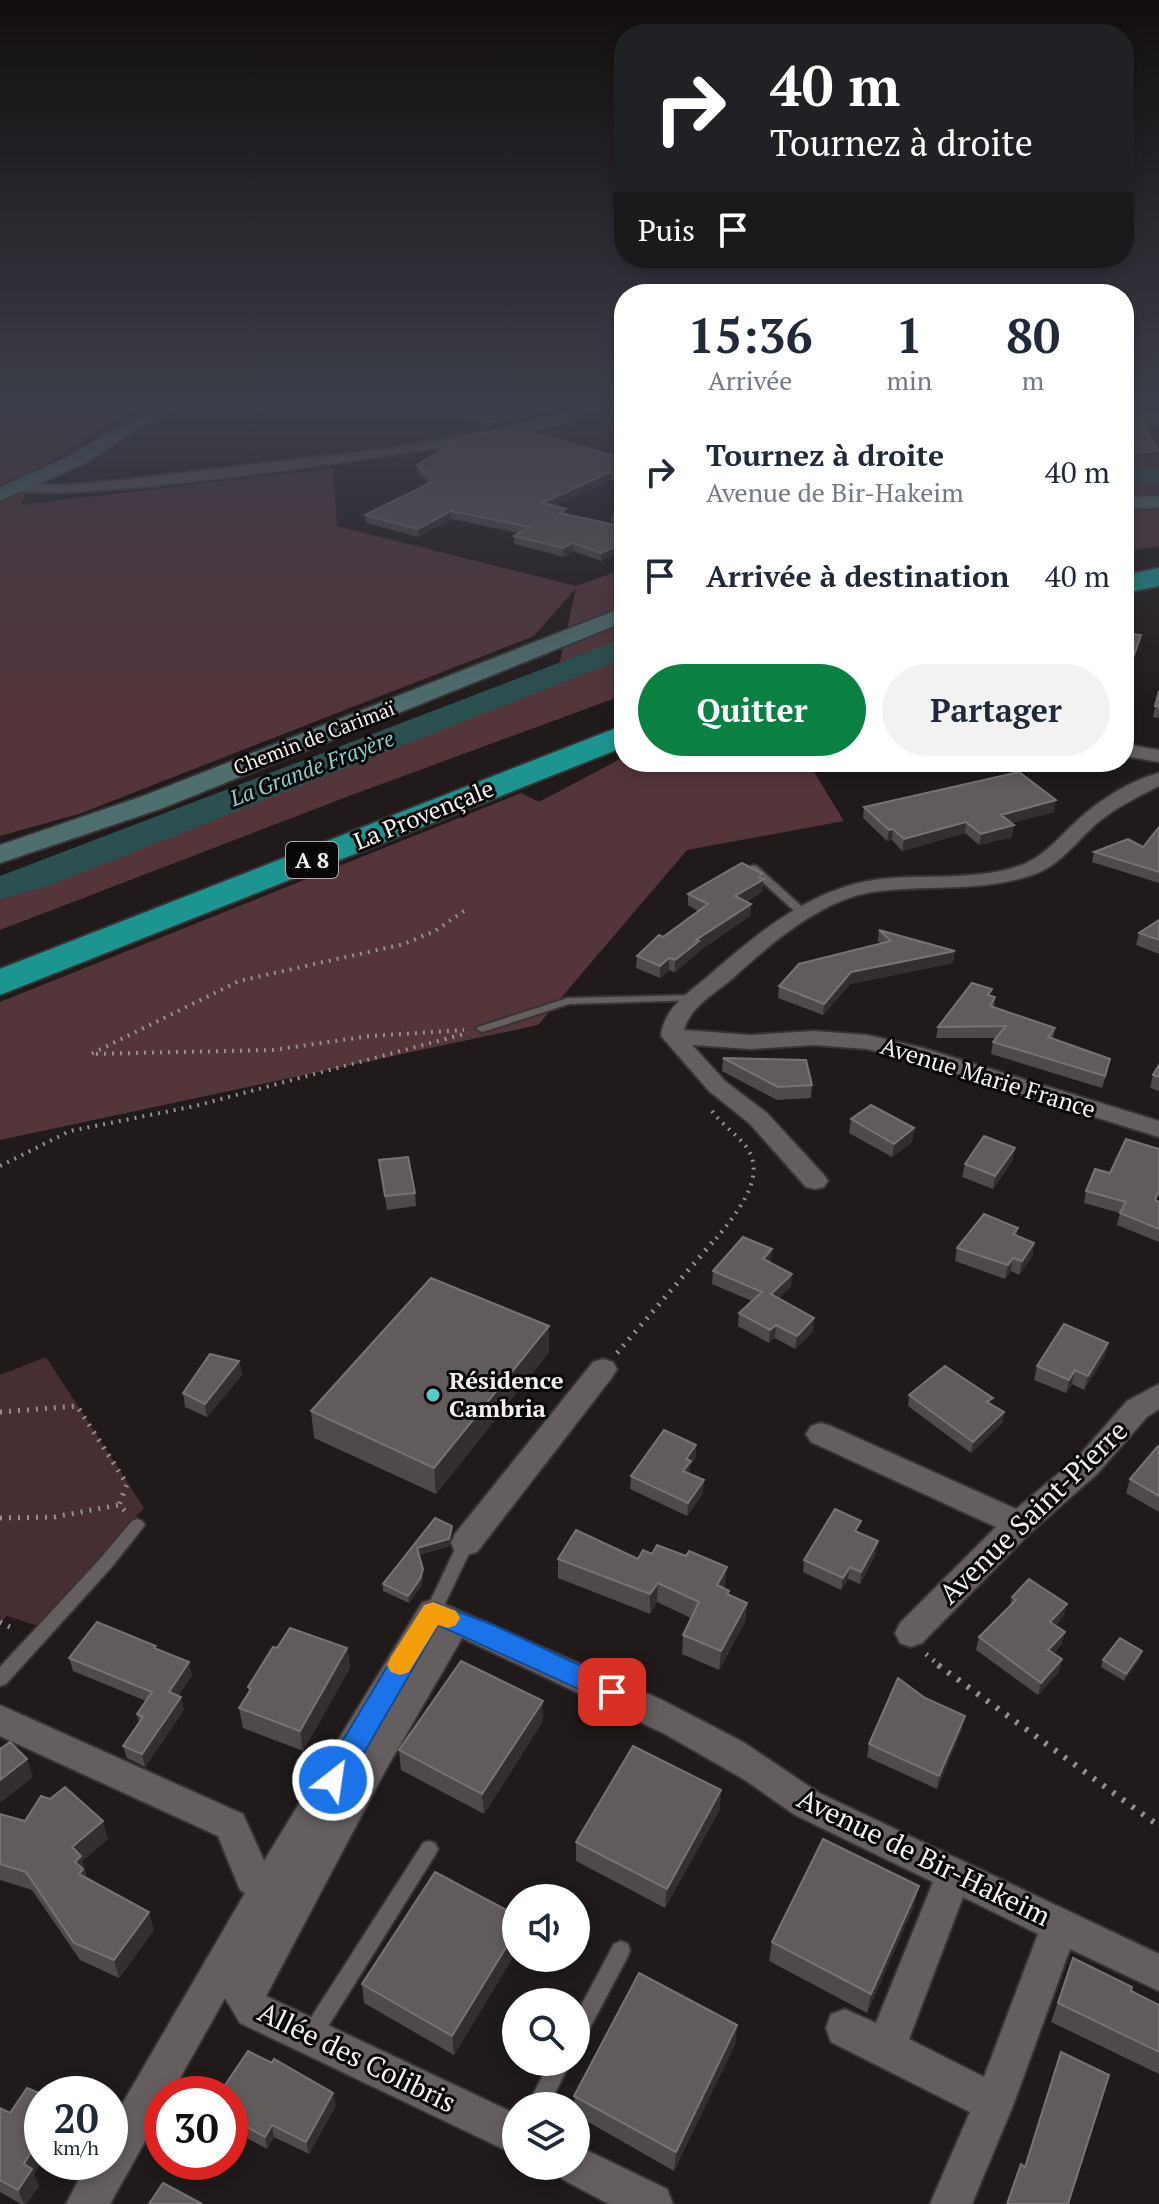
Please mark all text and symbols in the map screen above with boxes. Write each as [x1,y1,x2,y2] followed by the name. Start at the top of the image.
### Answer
[770,48,900,122] text: 40 m
[638,56,742,160] icon: right
[770,119,1033,166] text: Tournez à droite
[711,208,755,252] icon: arrive
[638,210,695,250] text: Puis
[688,303,813,367] text: 15:36
[896,303,923,367] text: 1
[1006,303,1060,367] text: 80
[708,363,792,397] text: Arrivée
[886,363,932,397] text: min
[1022,363,1044,397] text: m
[706,435,944,475] text: Tournez à droite
[638,450,682,494] icon: right
[1045,452,1110,492] text: 40 m
[706,475,964,509] text: Avenue de Bir-Hakeim
[638,554,682,598] icon: arrive
[706,556,1009,596] text: Arrivée à destination
[1045,556,1110,596] text: 40 m
[638,664,866,756] button: Quitter
[882,664,1110,756] button: Partager
[229,694,399,781] street label: Chemin de Carimaï
[225,723,398,813] water label: La Grande Frayère
[349,771,498,857] street label: La Provençale
[286,842,338,878] road number: A 8
[877,1029,1100,1125] street label: Avenue Marie France
[449,1364,564,1424] place label: Résidence Cambria
[424,1386,442,1404] marker: Résidence Cambria
[930,1412,1135,1611] street label: Avenue Saint-Pierre
[578,1658,646,1726] pin
[590,1670,634,1714] icon: arrive
[291,1738,375,1822] position arrow
[791,1779,1057,1934] street label: Avenue de Bir-Hakeim
[502,1884,590,2180] map controls
[502,1884,590,1972] button: sound
[502,1988,590,2076] button: search
[252,1993,462,2120] street label: Allée des Colibris
[144,2076,248,2180] speed limit sign: 30
[53,2091,99,2144] text: 20
[502,2092,590,2180] button: layers
[53,2134,99,2161] text: km/h

